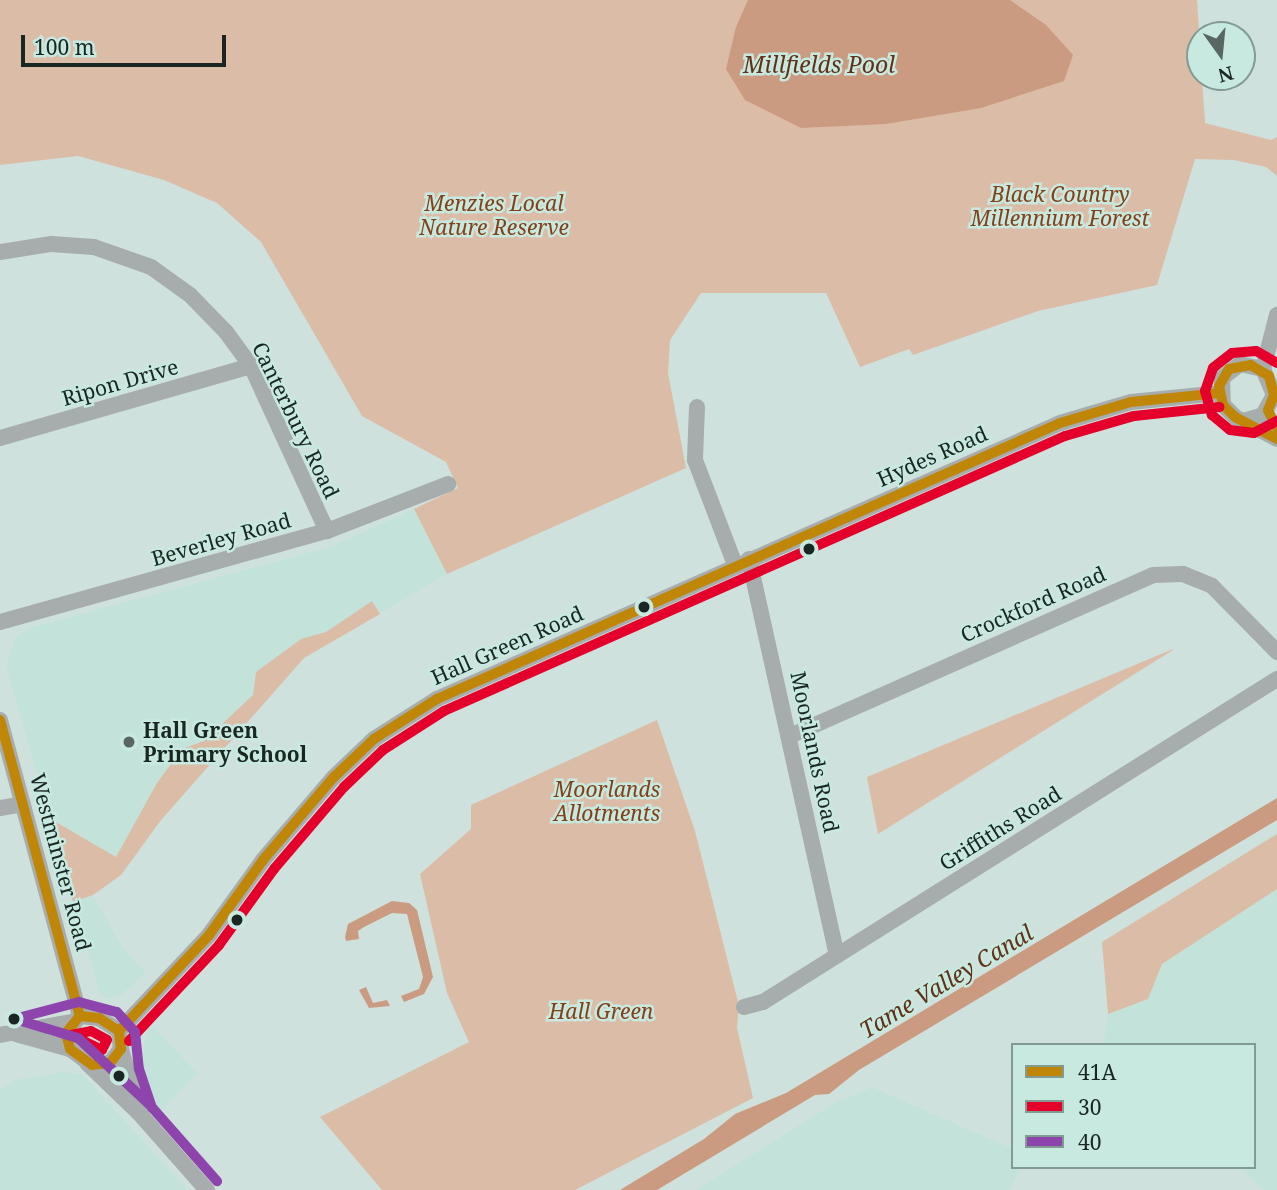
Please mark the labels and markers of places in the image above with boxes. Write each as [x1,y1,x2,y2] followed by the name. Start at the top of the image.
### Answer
[802,542,816,556] unlabelled marker
[637,600,651,614] unlabelled marker
[143,717,307,767] place label: Hall Green Primary School
[121,734,137,750] marker: Hall Green Primary School
[230,913,244,927] unlabelled marker
[7,1012,21,1026] unlabelled marker
[112,1069,126,1083] unlabelled marker

